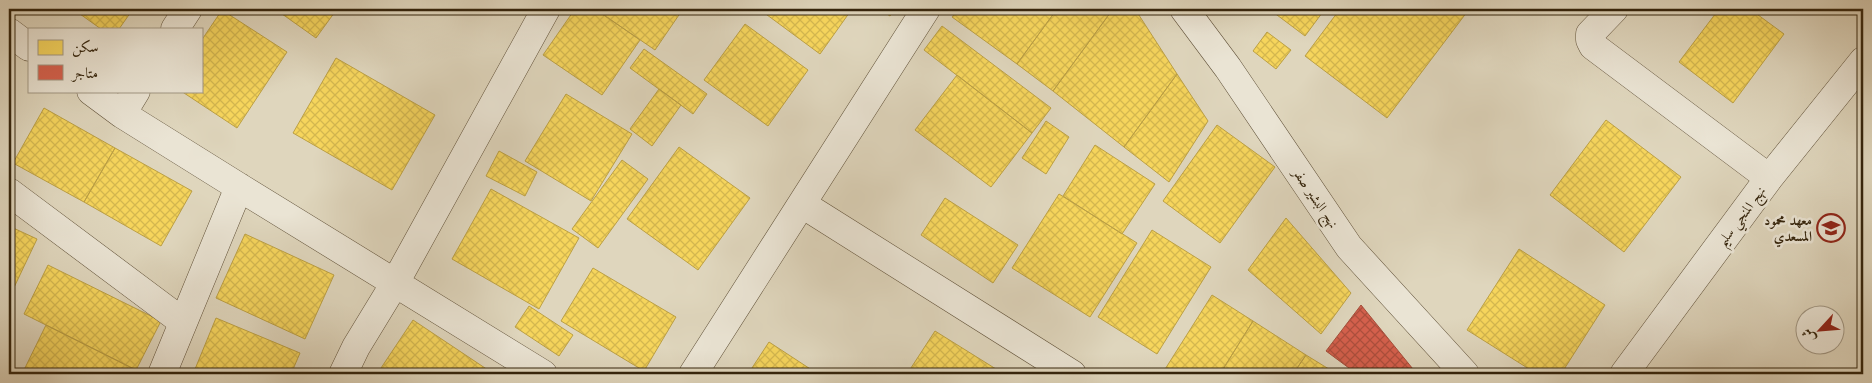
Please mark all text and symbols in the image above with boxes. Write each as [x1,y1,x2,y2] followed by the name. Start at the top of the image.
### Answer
[28,28,202,92] legend
[72,39,99,57] text: سكن
[70,67,98,82] text: متاجر
[1285,165,1340,234] street label: نهج البشير صفر
[1715,184,1774,253] street label: نهج المنجي سليم
[1816,213,1846,243] school or university icon: معهد محمود المسعدي
[1764,214,1812,248] place label: معهد محمود المسعدي
[1794,306,1844,356] north arrow
[1800,326,1819,345] text: ش

